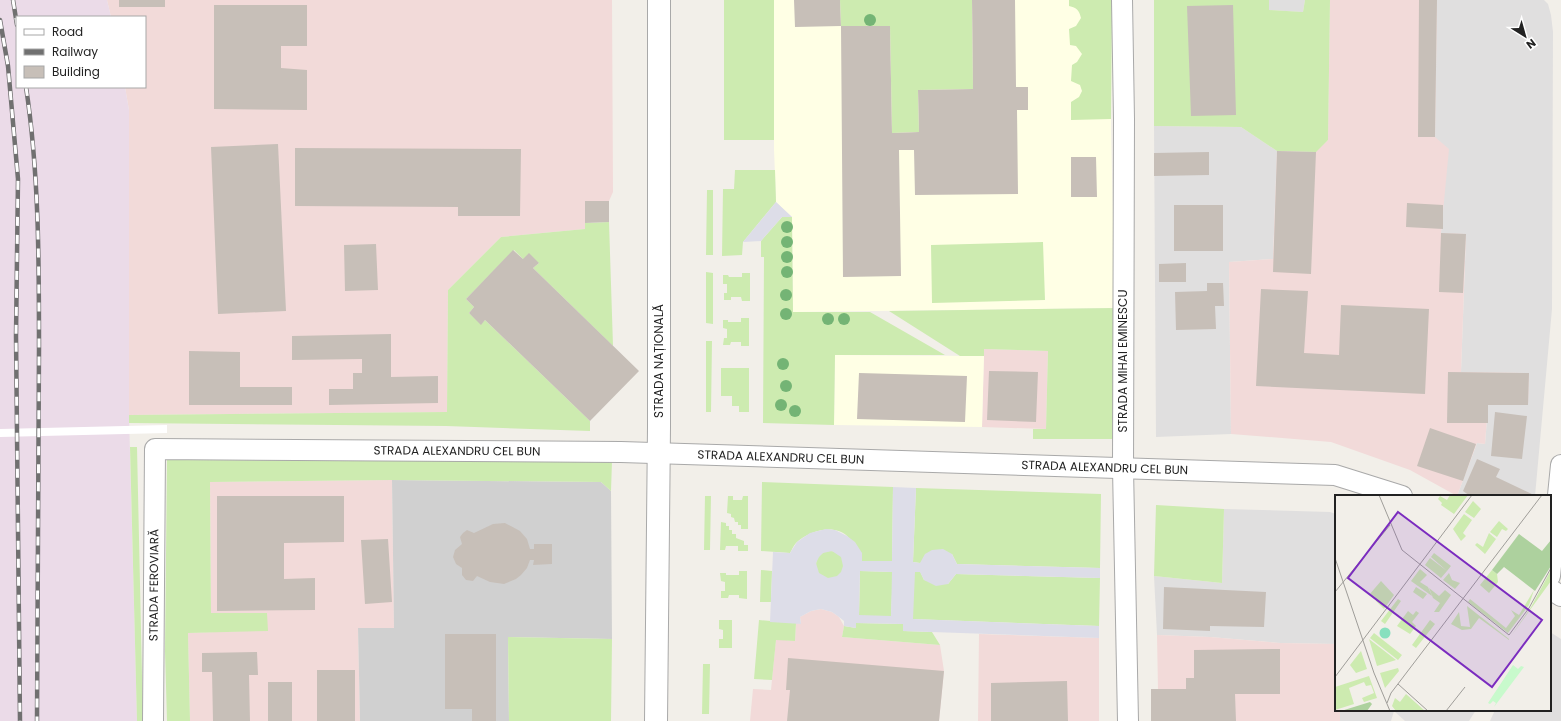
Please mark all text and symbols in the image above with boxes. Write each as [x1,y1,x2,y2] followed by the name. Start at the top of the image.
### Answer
[16,16,146,88] legend
[1505,16,1545,56] north arrow
[52,23,83,40] text: Road
[1523,35,1539,53] text: N
[52,43,98,60] text: Railway
[52,63,100,80] text: Building
[1114,290,1131,432] street label: STRADA MIHAI EMINESCU
[650,304,667,418] street label: STRADA NAȚIONALĂ
[373,441,541,459] street label: STRADA ALEXANDRU CEL BUN
[697,445,865,468] street label: STRADA ALEXANDRU CEL BUN
[1021,456,1188,478] street label: STRADA ALEXANDRU CEL BUN
[1335,495,1551,711] inset map
[145,529,162,641] street label: STRADA FEROVIARĂ

